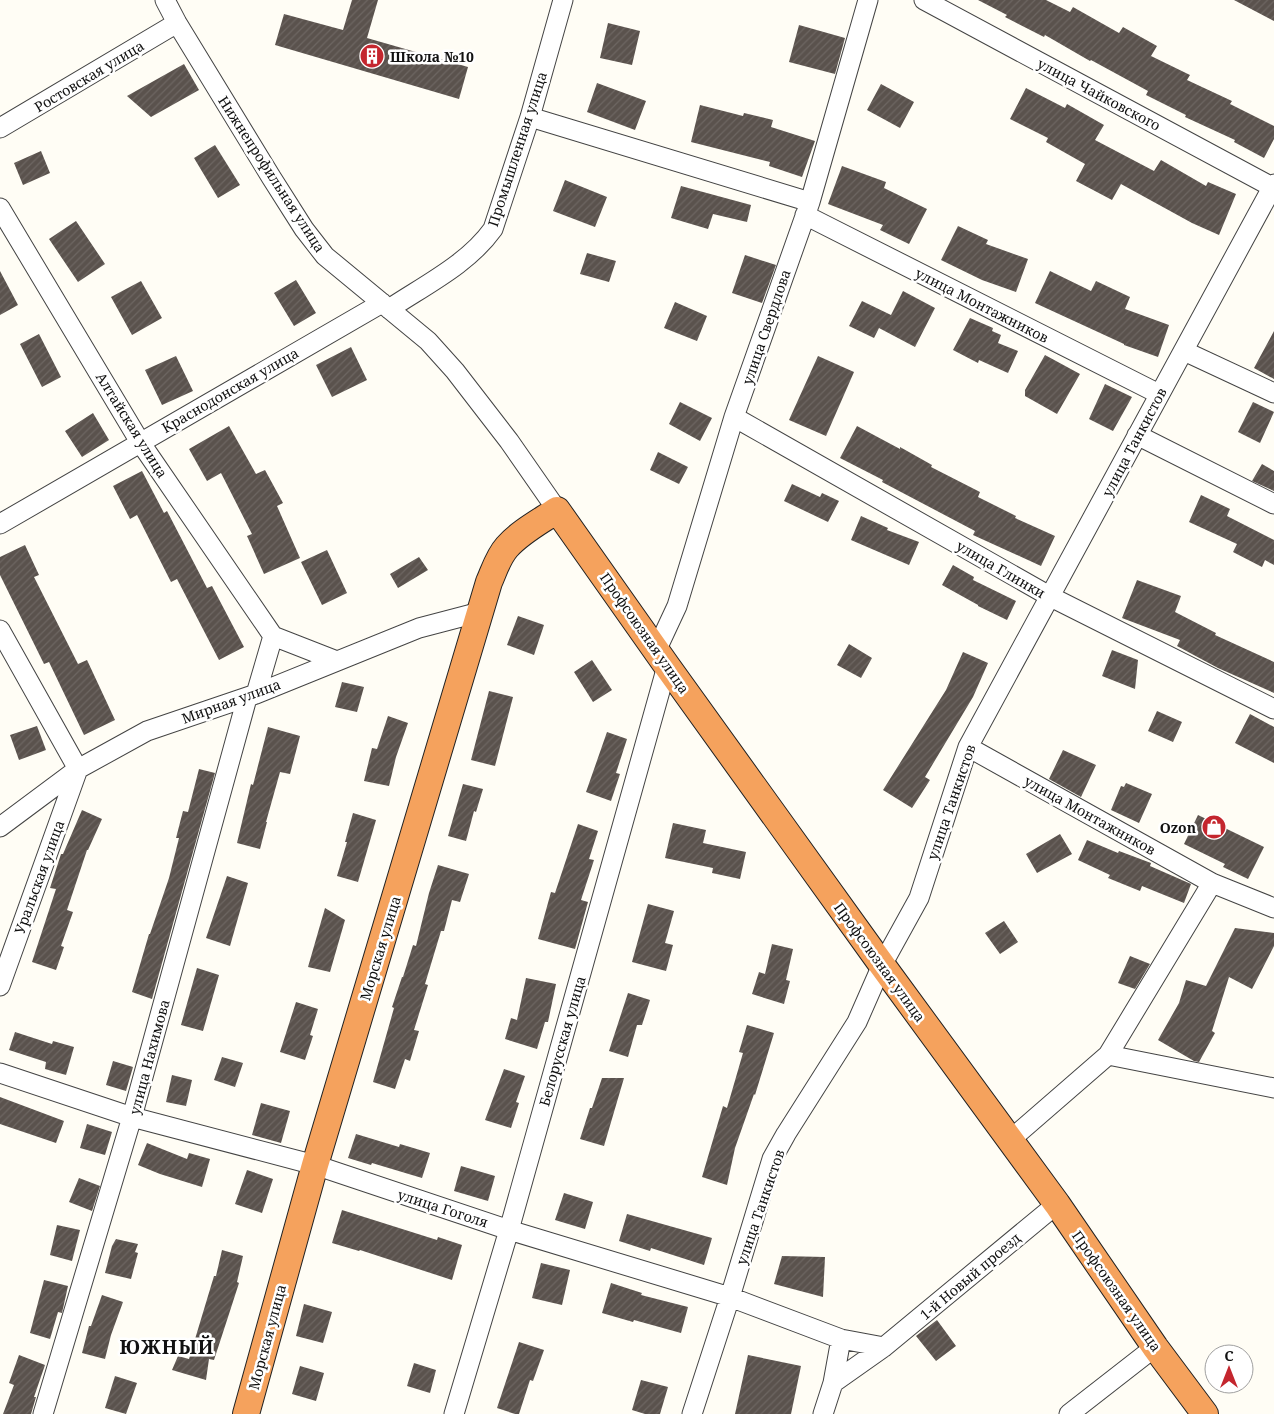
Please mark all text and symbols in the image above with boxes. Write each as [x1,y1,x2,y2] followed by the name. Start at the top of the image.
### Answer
[31,36,147,116] street label: Ростовская улица
[359,43,385,69] building icon: Школа №10
[390,47,474,66] place label: Школа №10
[1034,53,1164,135] street label: улица Чайковского
[483,69,551,229] street label: Промышленная улица
[214,92,330,256] street label: Нижнепрофильная улица
[912,263,1052,347] street label: улица Монтажников
[737,267,795,387] street label: улица Свердлова
[158,343,302,437] street label: Краснодонская улица
[92,369,172,481] street label: Алтайская улица
[1097,384,1171,500] street label: улица Танкистов
[953,536,1049,602] street label: улица Глинки
[596,569,694,697] street label: Профсоюзная улица
[179,674,283,728] street label: Мирная улица
[922,742,980,862] street label: улица Танкистов
[1021,771,1159,859] street label: улица Монтажников
[1201,814,1227,840] shop icon: Ozon
[10,817,68,937] street label: Уральская улица
[1160,818,1196,837] place label: Ozon
[355,893,405,1003] street label: Морская улица
[830,898,930,1026] street label: Профсоюзная улица
[534,974,590,1108] street label: Белорусская улица
[124,997,174,1117] street label: улица Нахимова
[731,1147,789,1267] street label: улица Танкистов
[395,1184,491,1232] street label: улица Гоголя
[1068,1227,1166,1355] street label: Профсоюзная улица
[916,1228,1025,1324] street label: 1-й Новый проезд
[244,1282,290,1392] street label: Морская улица
[120,1334,214,1360] district label: ЮЖНЫЙ
[1204,1344,1254,1394] north arrow
[1224,1346,1234,1365] text: С

